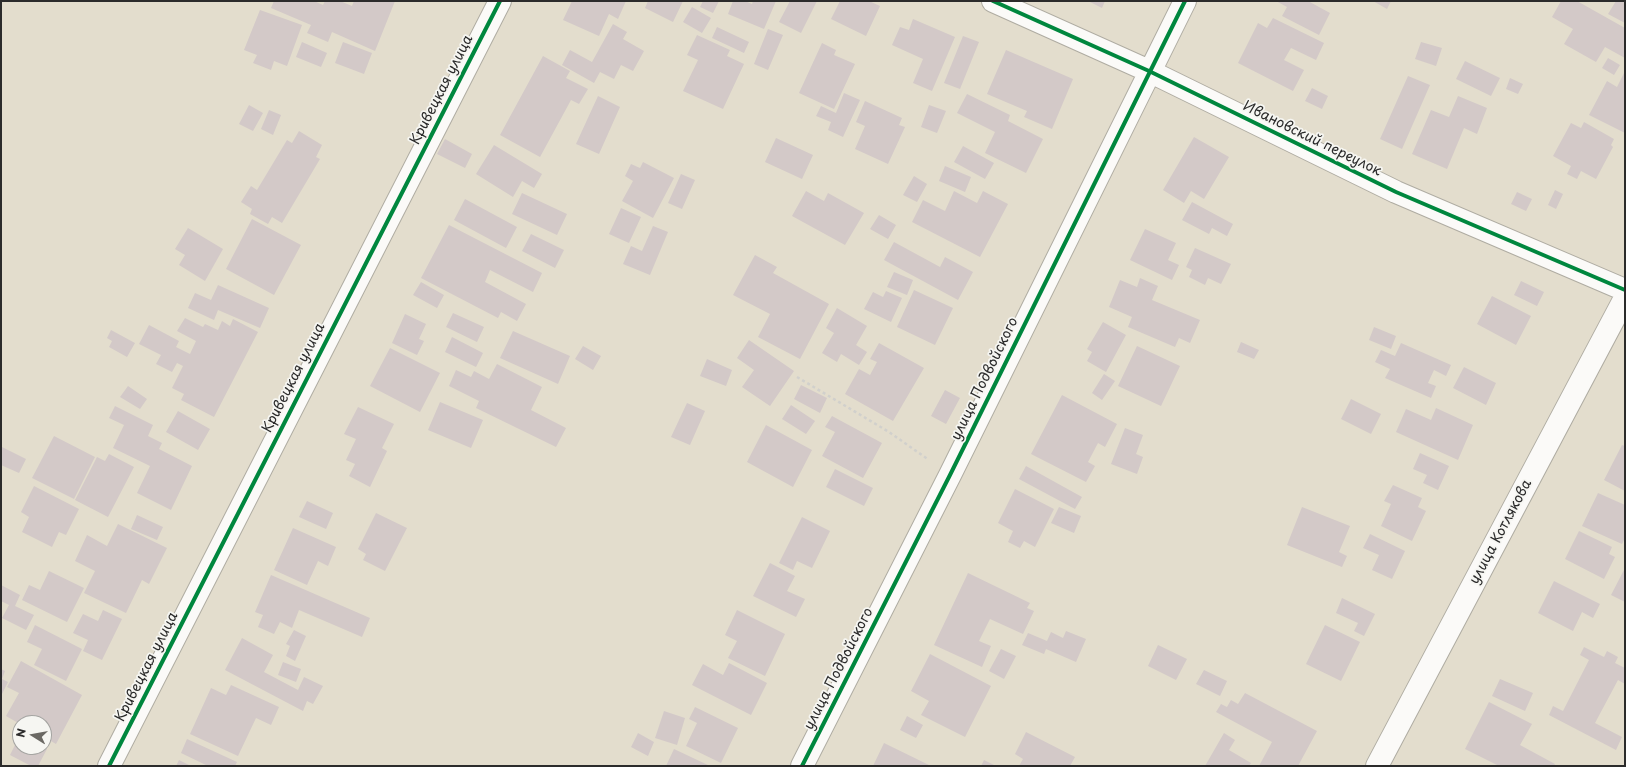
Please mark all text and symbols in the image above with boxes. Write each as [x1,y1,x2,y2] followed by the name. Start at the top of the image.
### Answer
[407,32,477,148] street label: Кривецкая улица
[1240,98,1384,180] street label: Ивановский переулок
[948,315,1022,443] street label: улица Подвойского
[259,320,329,436] street label: Кривецкая улица
[1466,477,1536,587] street label: улица Котлякова
[801,605,877,733] street label: улица Подвойского
[112,609,182,725] street label: Кривецкая улица
[12,715,52,755] north arrow
[12,727,30,739] text: N

